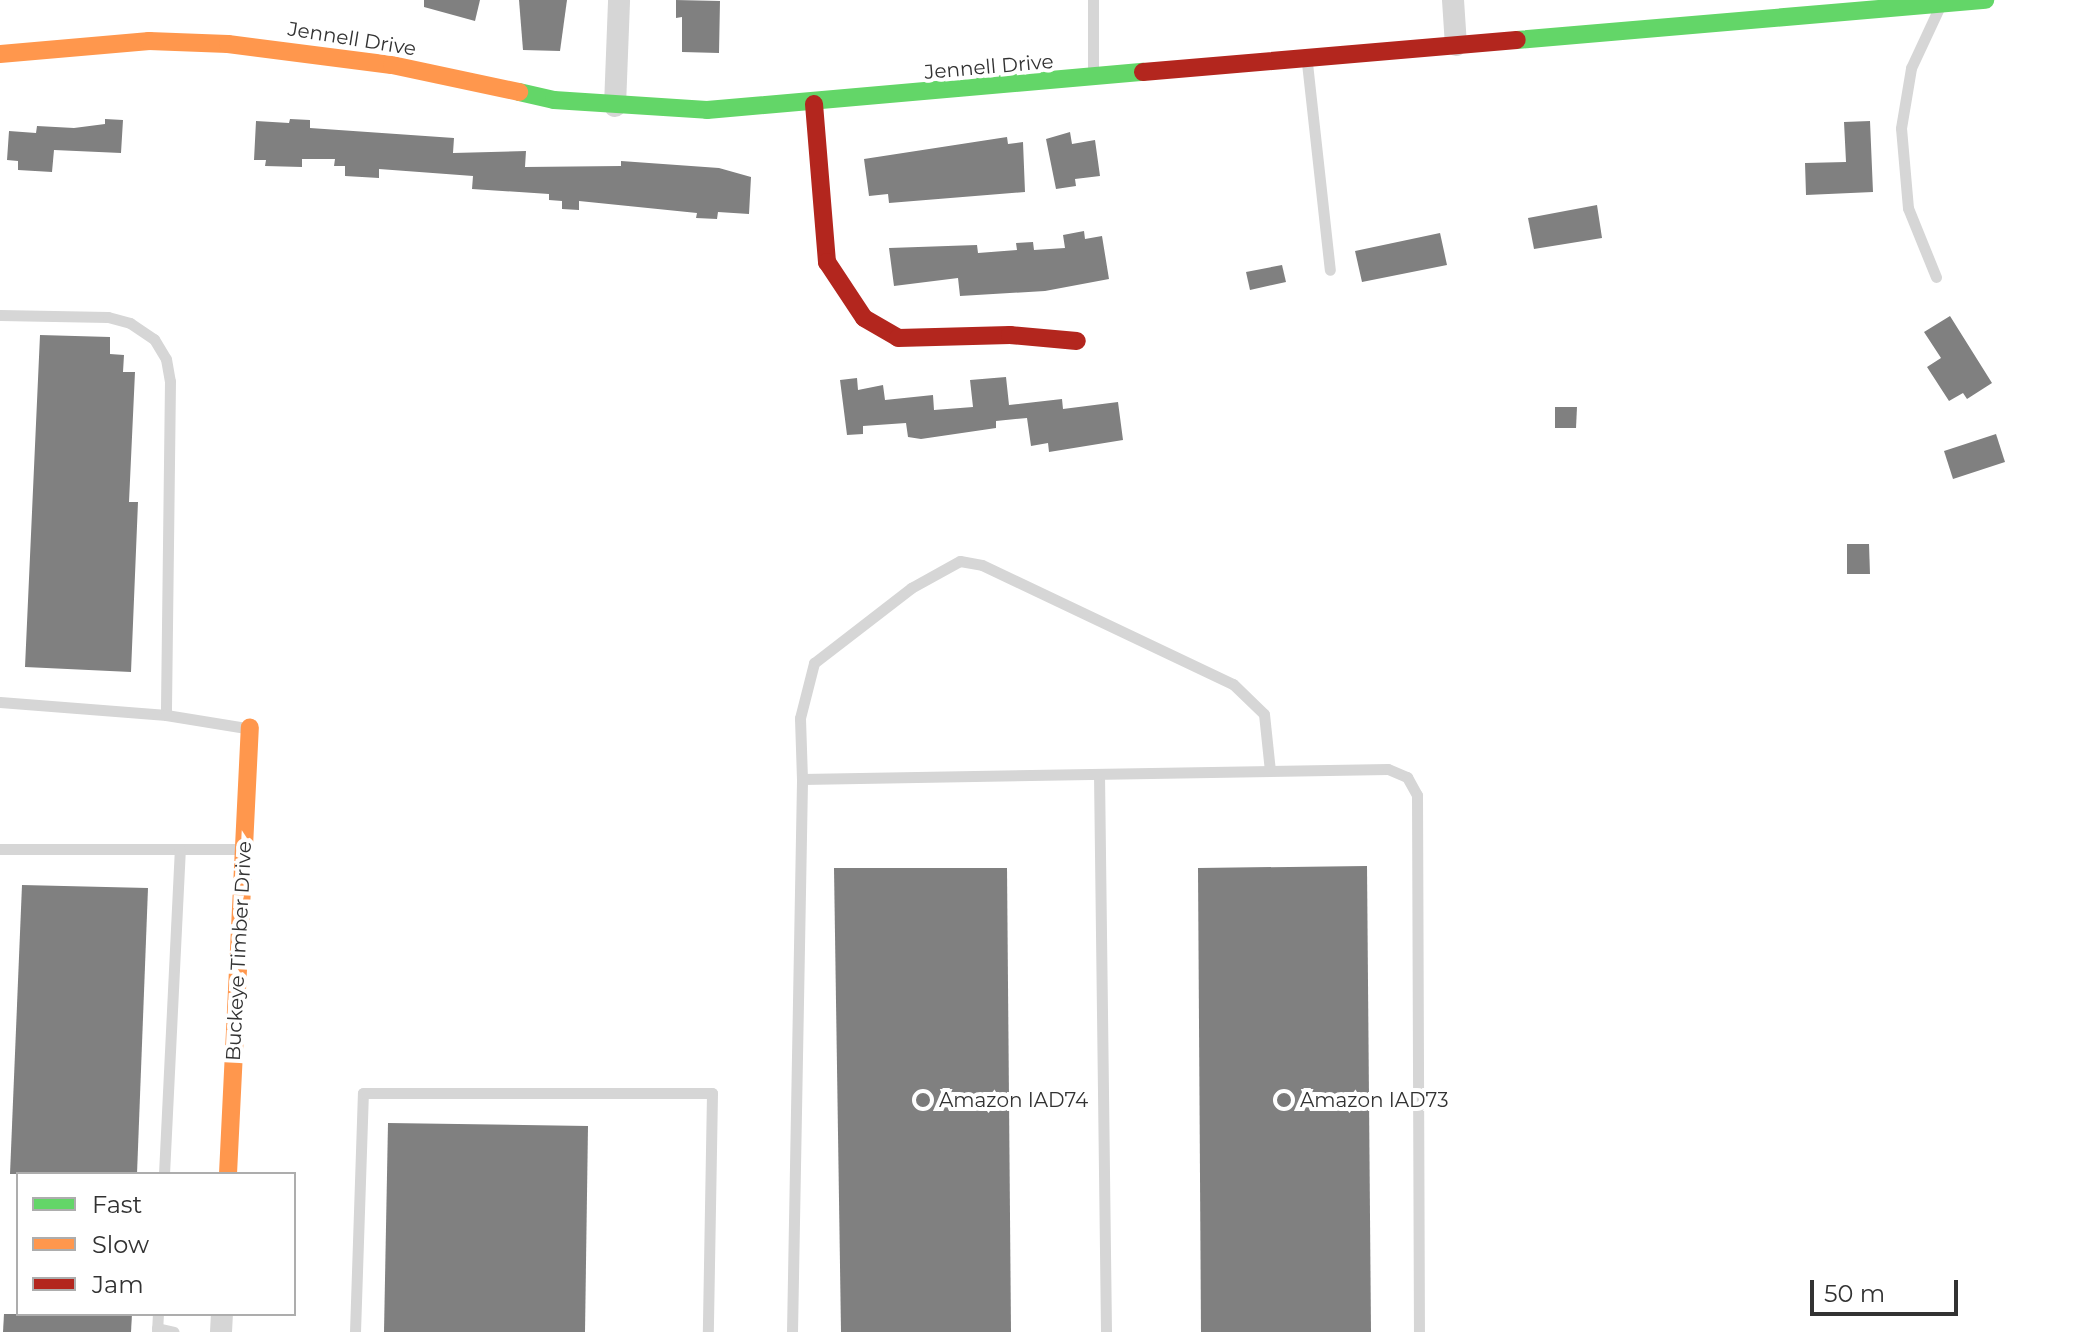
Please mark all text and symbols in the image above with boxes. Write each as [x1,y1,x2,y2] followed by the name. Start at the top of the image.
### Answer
[286,17,418,61] street label: Jennell Drive
[923,49,1055,85] street label: Jennell Drive
[221,840,257,1062] street label: Buckeye Timber Drive
[939,1088,1088,1112] place label: Amazon IAD74
[1300,1088,1448,1112] place label: Amazon IAD73
[914,1091,932,1109] marker: Amazon IAD74
[1275,1091,1293,1109] marker: Amazon IAD73
[16,1172,296,1316] legend
[92,1190,142,1219] text: Fast
[92,1230,149,1259] text: Slow
[1814,1264,1962,1314] scale bar
[92,1270,144,1299] text: Jam
[1824,1279,1885,1308] text: 50 m

